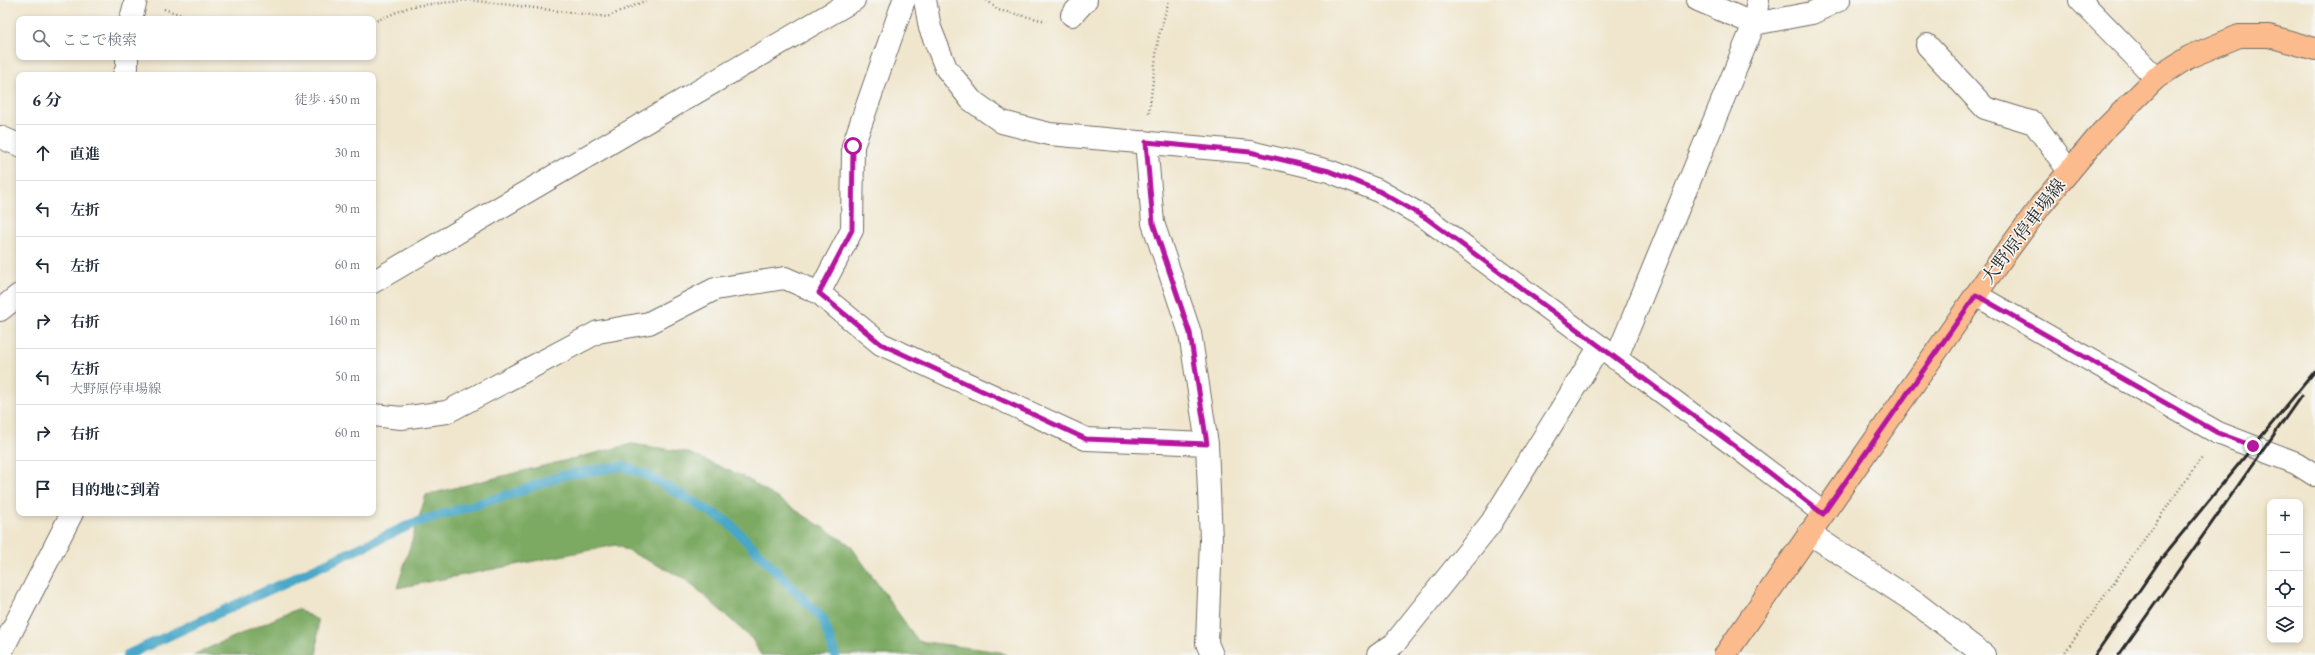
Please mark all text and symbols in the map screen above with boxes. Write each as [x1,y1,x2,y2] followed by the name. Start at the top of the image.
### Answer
[16,16,376,60] search box
[30,27,52,49] icon: search
[62,30,137,49] text: ここで検索
[32,89,62,111] text: 6 分
[295,91,360,108] text: 徒歩 · 450 m
[844,137,862,155] route start
[32,142,54,164] icon: ahead
[70,144,100,163] text: 直進
[335,144,360,161] text: 30 m
[1976,174,2070,288] street label: 大野原停車場線
[32,198,54,220] icon: left
[70,200,100,219] text: 左折
[335,200,360,217] text: 90 m
[32,254,54,276] icon: left
[70,256,100,275] text: 左折
[335,256,360,273] text: 60 m
[32,310,54,332] icon: right
[70,312,100,331] text: 右折
[329,312,360,329] text: 160 m
[70,359,100,378] text: 左折
[32,366,54,388] icon: left
[335,368,360,385] text: 50 m
[70,380,161,397] text: 大野原停車場線
[32,422,54,444] icon: right
[70,424,100,443] text: 右折
[335,424,360,441] text: 60 m
[2244,437,2262,455] route end
[32,478,54,500] icon: arrive
[70,480,160,499] text: 目的地に到着
[2267,499,2303,643] map controls
[2267,499,2303,535] button: +
[2267,535,2303,571] button: −
[2267,571,2303,607] button: locate
[2267,607,2303,643] button: layers

